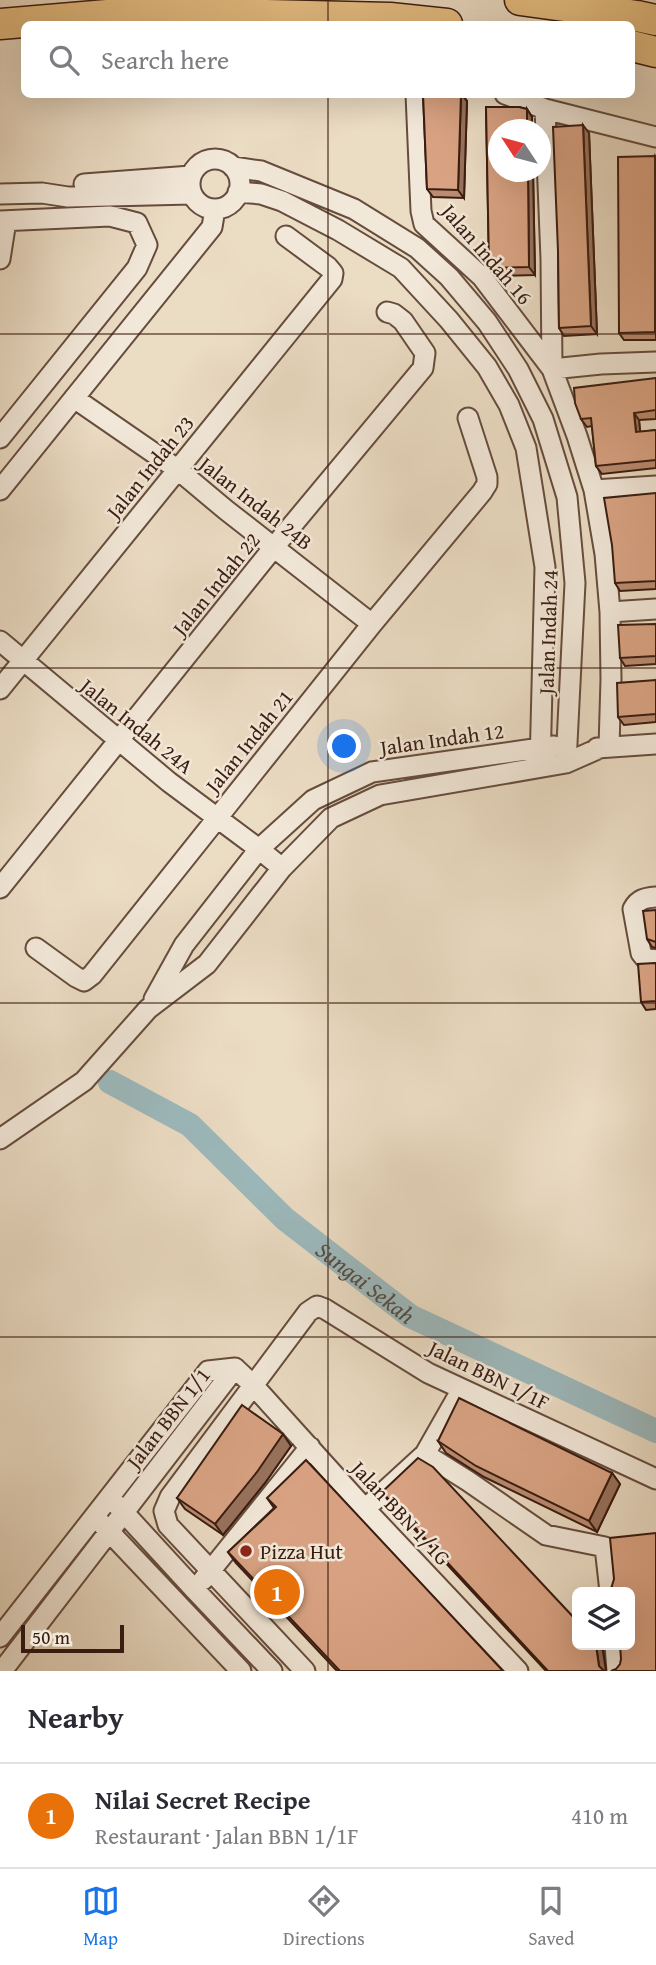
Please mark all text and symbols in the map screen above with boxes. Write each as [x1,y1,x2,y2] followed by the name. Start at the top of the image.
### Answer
[21,21,635,98] search box
[101,40,229,79] text: Search here
[45,41,83,79] icon: search
[488,119,551,182] north arrow
[432,194,540,311] street label: Jalan Indah 16
[97,409,201,528] street label: Jalan Indah 23
[190,447,319,557] street label: Jalan Indah 24B
[163,526,267,645] street label: Jalan Indah 22
[530,569,566,698] street label: Jalan Indah 24
[71,669,200,781] street label: Jalan Indah 24A
[196,683,300,802] street label: Jalan Indah 21
[375,715,506,763] street label: Jalan Indah 12
[327,729,361,763] your location
[309,1233,423,1331] water label: Sungai Sekah
[420,1331,555,1418] street label: Jalan BBN 1/1F
[117,1361,217,1478] street label: Jalan BBN 1/1
[342,1451,458,1572] street label: Jalan BBN 1/1G
[260,1536,343,1567] place label: Pizza Hut
[238,1543,254,1559] marker: Pizza Hut
[254,1566,300,1618] pin: 1
[572,1587,635,1650] map controls
[572,1587,635,1650] button: layers
[21,1622,124,1654] scale bar
[32,1623,70,1651] text: 50 m
[28,1695,124,1739] text: Nearby
[95,1780,310,1819] text: Nilai Secret Recipe
[45,1799,57,1832] text: 1
[571,1799,628,1832] text: 410 m
[95,1819,359,1852] text: Restaurant · Jalan BBN 1/1F
[82,1882,120,1952] tab: Map
[283,1882,365,1952] tab: Directions
[528,1882,574,1952] tab: Saved

